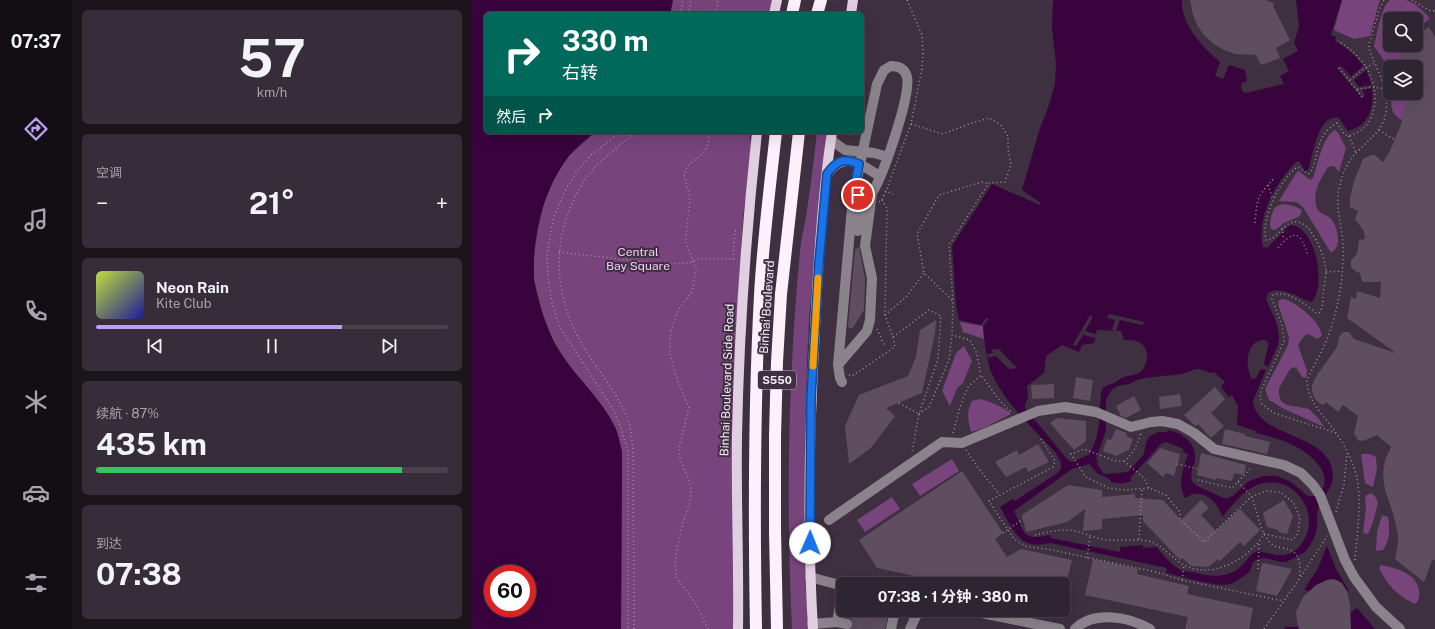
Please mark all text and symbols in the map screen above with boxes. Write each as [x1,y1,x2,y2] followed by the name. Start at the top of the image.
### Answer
[1383,12,1423,100] map controls
[1383,12,1423,52] button: search
[562,24,649,57] text: 330 m
[238,28,306,89] text: 57
[496,28,548,80] icon: right
[11,31,61,52] text: 07:37
[1383,60,1423,100] button: layers
[562,62,598,83] text: 右转
[257,85,287,100] text: km/h
[534,104,556,126] icon: right
[496,108,526,125] text: 然后
[22,115,50,143] icon: directions
[96,165,122,180] text: 空调
[841,178,875,212] pin
[847,184,869,206] icon: arrive
[249,185,295,221] text: 21°
[96,190,108,216] text: −
[436,190,448,216] text: +
[22,206,50,234] icon: music
[606,245,670,273] park label: Central Bay Square
[757,260,777,354] street label: Binhai Boulevard
[156,279,229,296] text: Neon Rain
[156,296,211,311] text: Kite Club
[22,297,50,325] icon: phone
[717,303,737,457] street label: Binhai Boulevard Side Road
[144,335,166,357] icon: previous
[261,335,283,357] icon: pause
[378,335,400,357] icon: next
[758,371,796,389] road number: S550
[22,388,50,416] icon: climate
[96,406,159,421] text: 续航 · 87%
[96,426,207,462] text: 435 km
[22,479,50,507] icon: car
[789,522,831,564] position arrow
[96,536,122,551] text: 到达
[96,556,182,592] text: 07:38
[484,565,536,617] speed limit sign: 60
[22,569,50,597] icon: filters
[878,588,1028,605] text: 07:38 · 1 分钟 · 380 m

